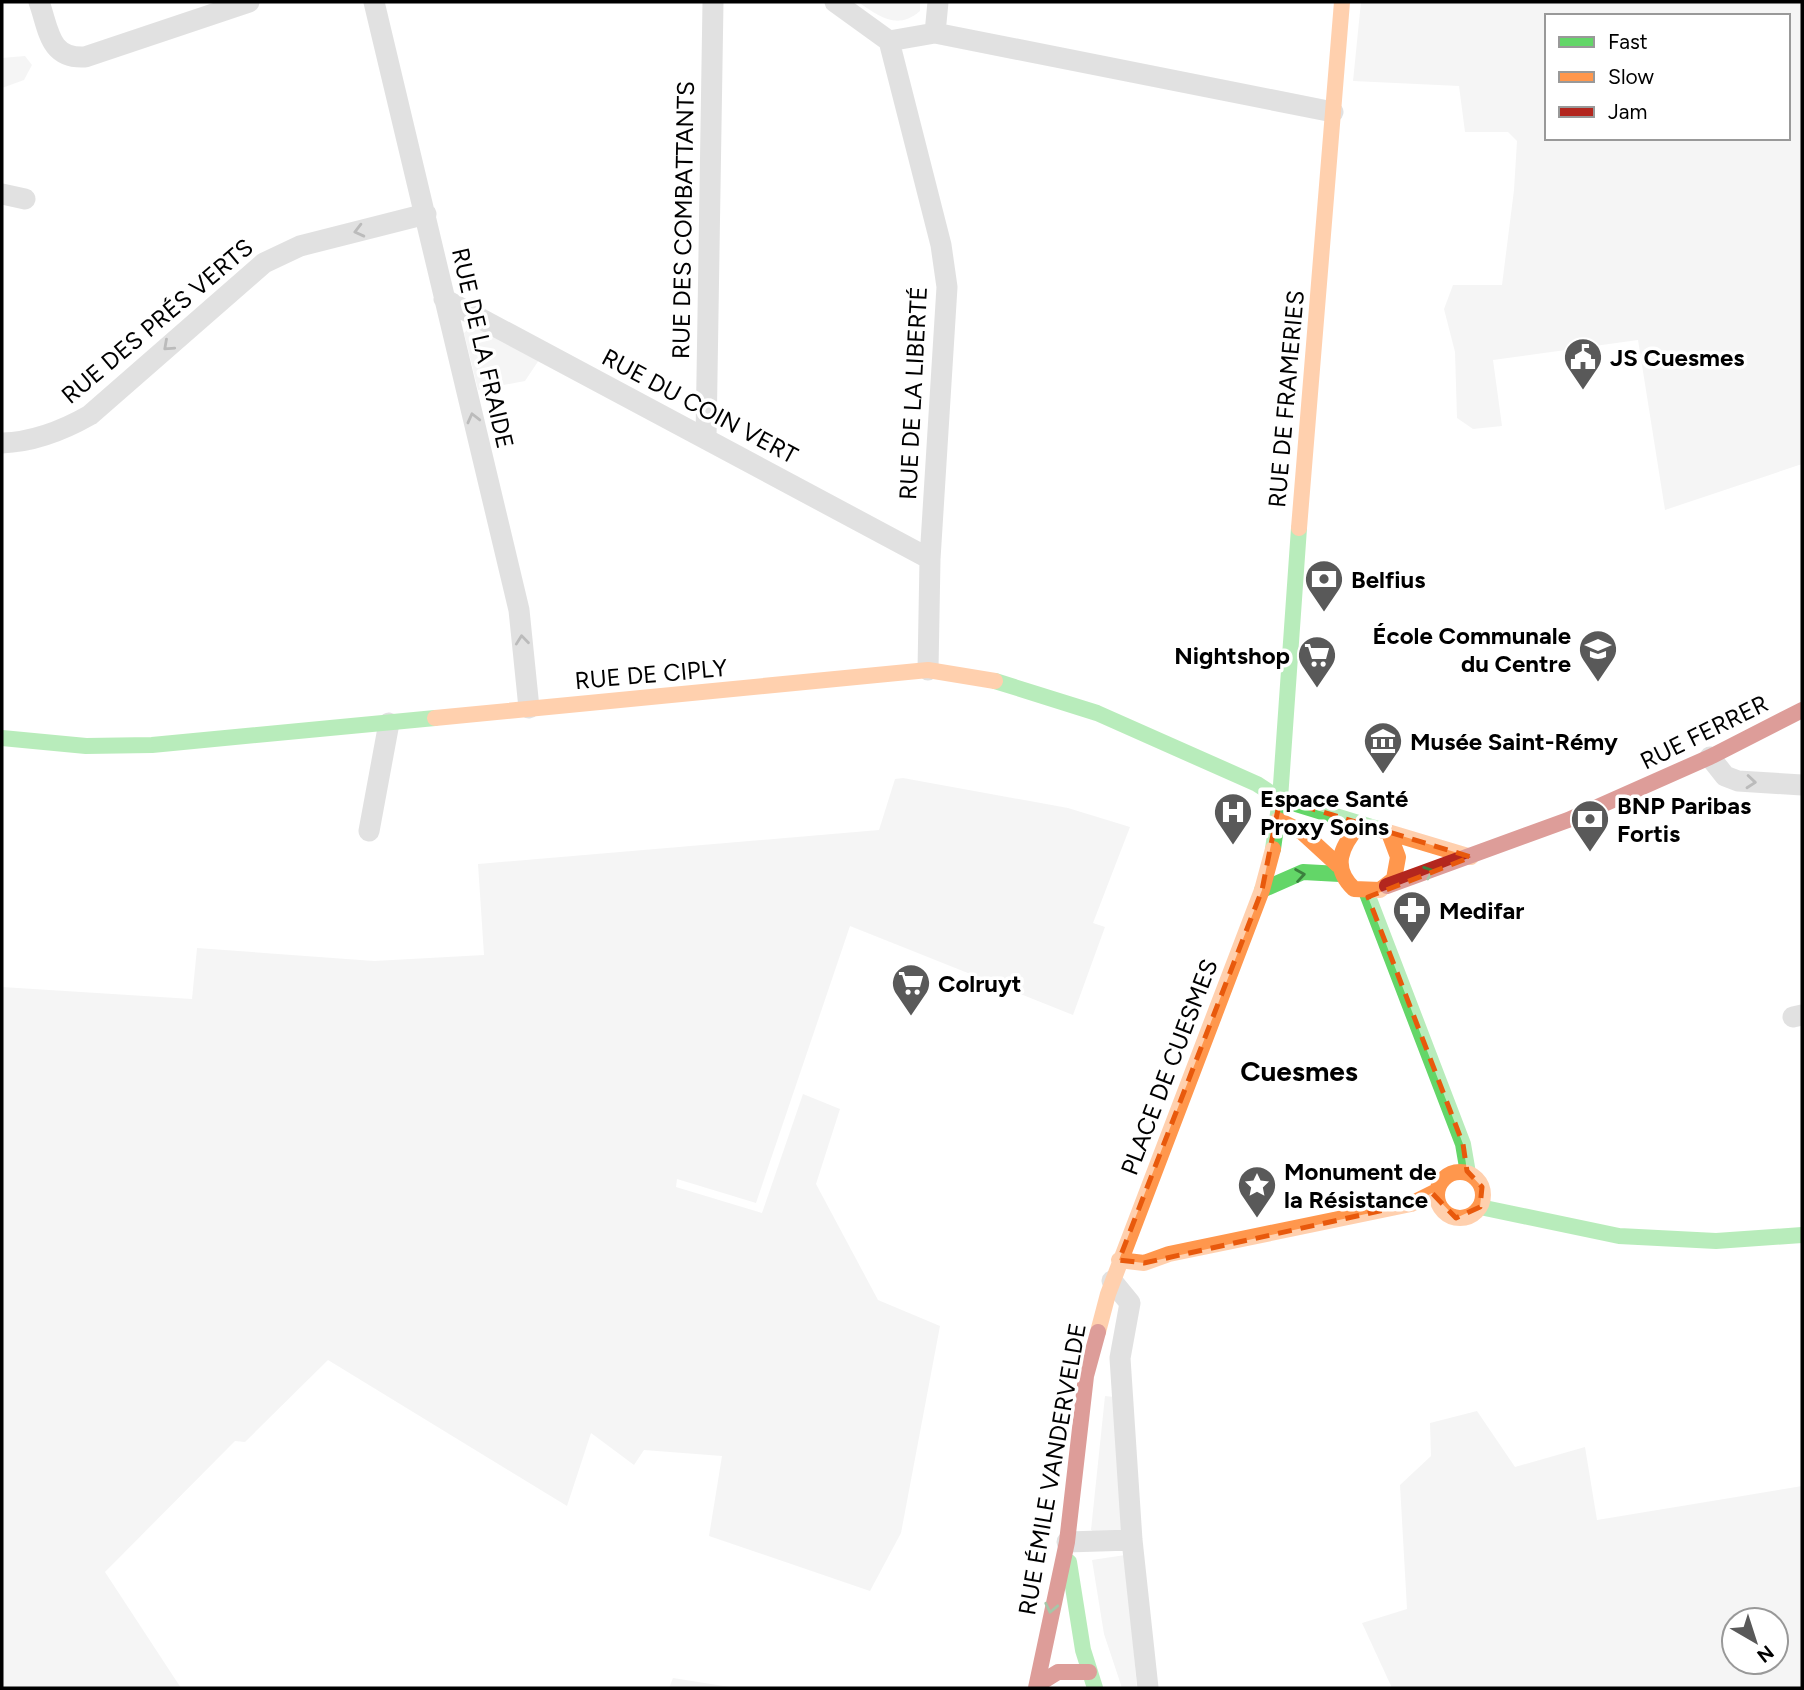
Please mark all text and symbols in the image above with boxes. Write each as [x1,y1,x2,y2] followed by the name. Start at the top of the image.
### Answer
[1545,14,1790,140] legend
[1608,29,1648,54] text: Fast
[1608,64,1654,89] text: Slow
[666,81,700,359] street label: RUE DES COMBATTANTS
[1608,99,1647,124] text: Jam
[354,223,366,237] one-way arrow
[55,232,259,410] street label: RUE DES PRÉS VERTS
[446,245,520,451] street label: RUE DE LA FRAIDE
[893,286,933,500] street label: RUE DE LA LIBERTÉ
[1262,289,1310,509] street label: RUE DE FRAMERIES
[1562,336,1604,391] public building icon: JS Cuesmes
[163,337,176,350] one-way arrow
[597,342,803,470] street label: RUE DU COIN VERT
[1610,343,1744,372] place label: JS Cuesmes
[466,412,481,424] one-way arrow
[1303,558,1345,613] bank icon: Belfius
[1351,565,1425,594] place label: Belfius
[1372,621,1571,678] place label: École Communale du Centre
[1577,628,1619,683] school or university icon: École Communale du Centre
[515,634,530,645] one-way arrow
[1296,634,1338,689] supermarket icon: Nightshop
[1174,641,1290,670] place label: Nightshop
[573,653,729,695] street label: RUE DE CIPLY
[1635,689,1773,775] street label: RUE FERRER
[1362,720,1404,775] museum icon: Musée Saint-Rémy
[1410,727,1618,756] place label: Musée Saint-Rémy
[1746,774,1757,789] one-way arrow
[1260,784,1408,841] place label: Espace Santé Proxy Soins
[1212,791,1254,846] hospital icon: Espace Santé Proxy Soins
[1617,791,1751,848] place label: BNP Paribas Fortis
[1569,798,1611,853] bank icon: BNP Paribas Fortis
[1422,866,1435,880] one-way arrow
[1294,867,1306,882] one-way arrow
[1391,889,1433,944] pharmacy icon: Medifar
[1439,896,1524,925] place label: Medifar
[1114,955,1224,1179] street label: PLACE DE CUESMES
[890,962,932,1017] supermarket icon: Colruyt
[938,969,1021,998] place label: Colruyt
[1240,1054,1358,1088] district label: Cuesmes
[1284,1157,1437,1214] place label: Monument de la Résistance
[1236,1164,1278,1219] place icon: Monument de la Résistance
[1012,1321,1092,1617] street label: RUE ÉMILE VANDERVELDE
[1044,1602,1059,1614] one-way arrow
[1720,1606,1790,1676] north arrow
[1752,1640,1778,1667] text: N

